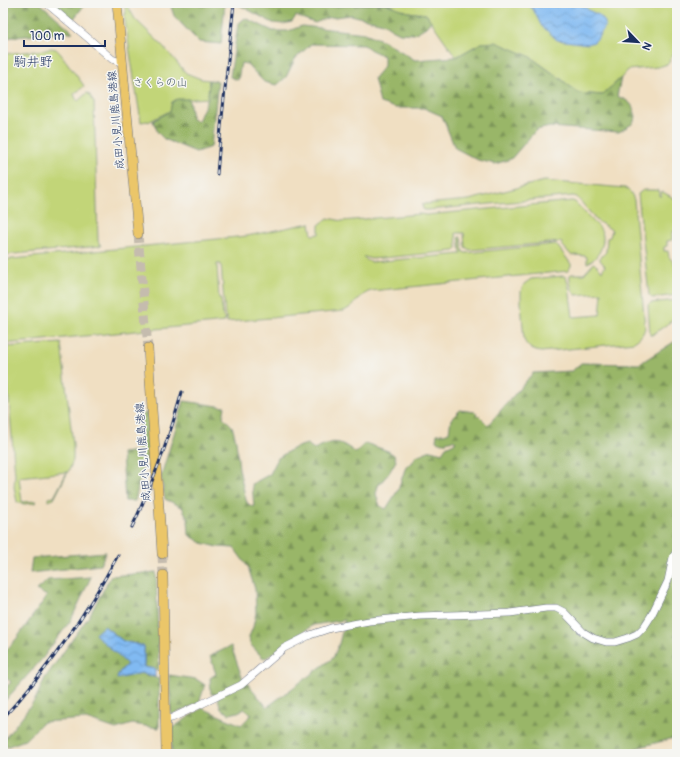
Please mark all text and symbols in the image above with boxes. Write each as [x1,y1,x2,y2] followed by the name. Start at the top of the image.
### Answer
[24,22,105,48] scale bar
[618,22,658,62] north arrow
[30,29,65,44] text: 100 m
[639,40,654,53] text: N
[13,54,53,70] district label: 駒井野
[105,70,127,170] street label: 成田小見川鹿島港線
[133,76,188,89] park label: さくらの山
[133,402,153,502] street label: 成田小見川鹿島港線

